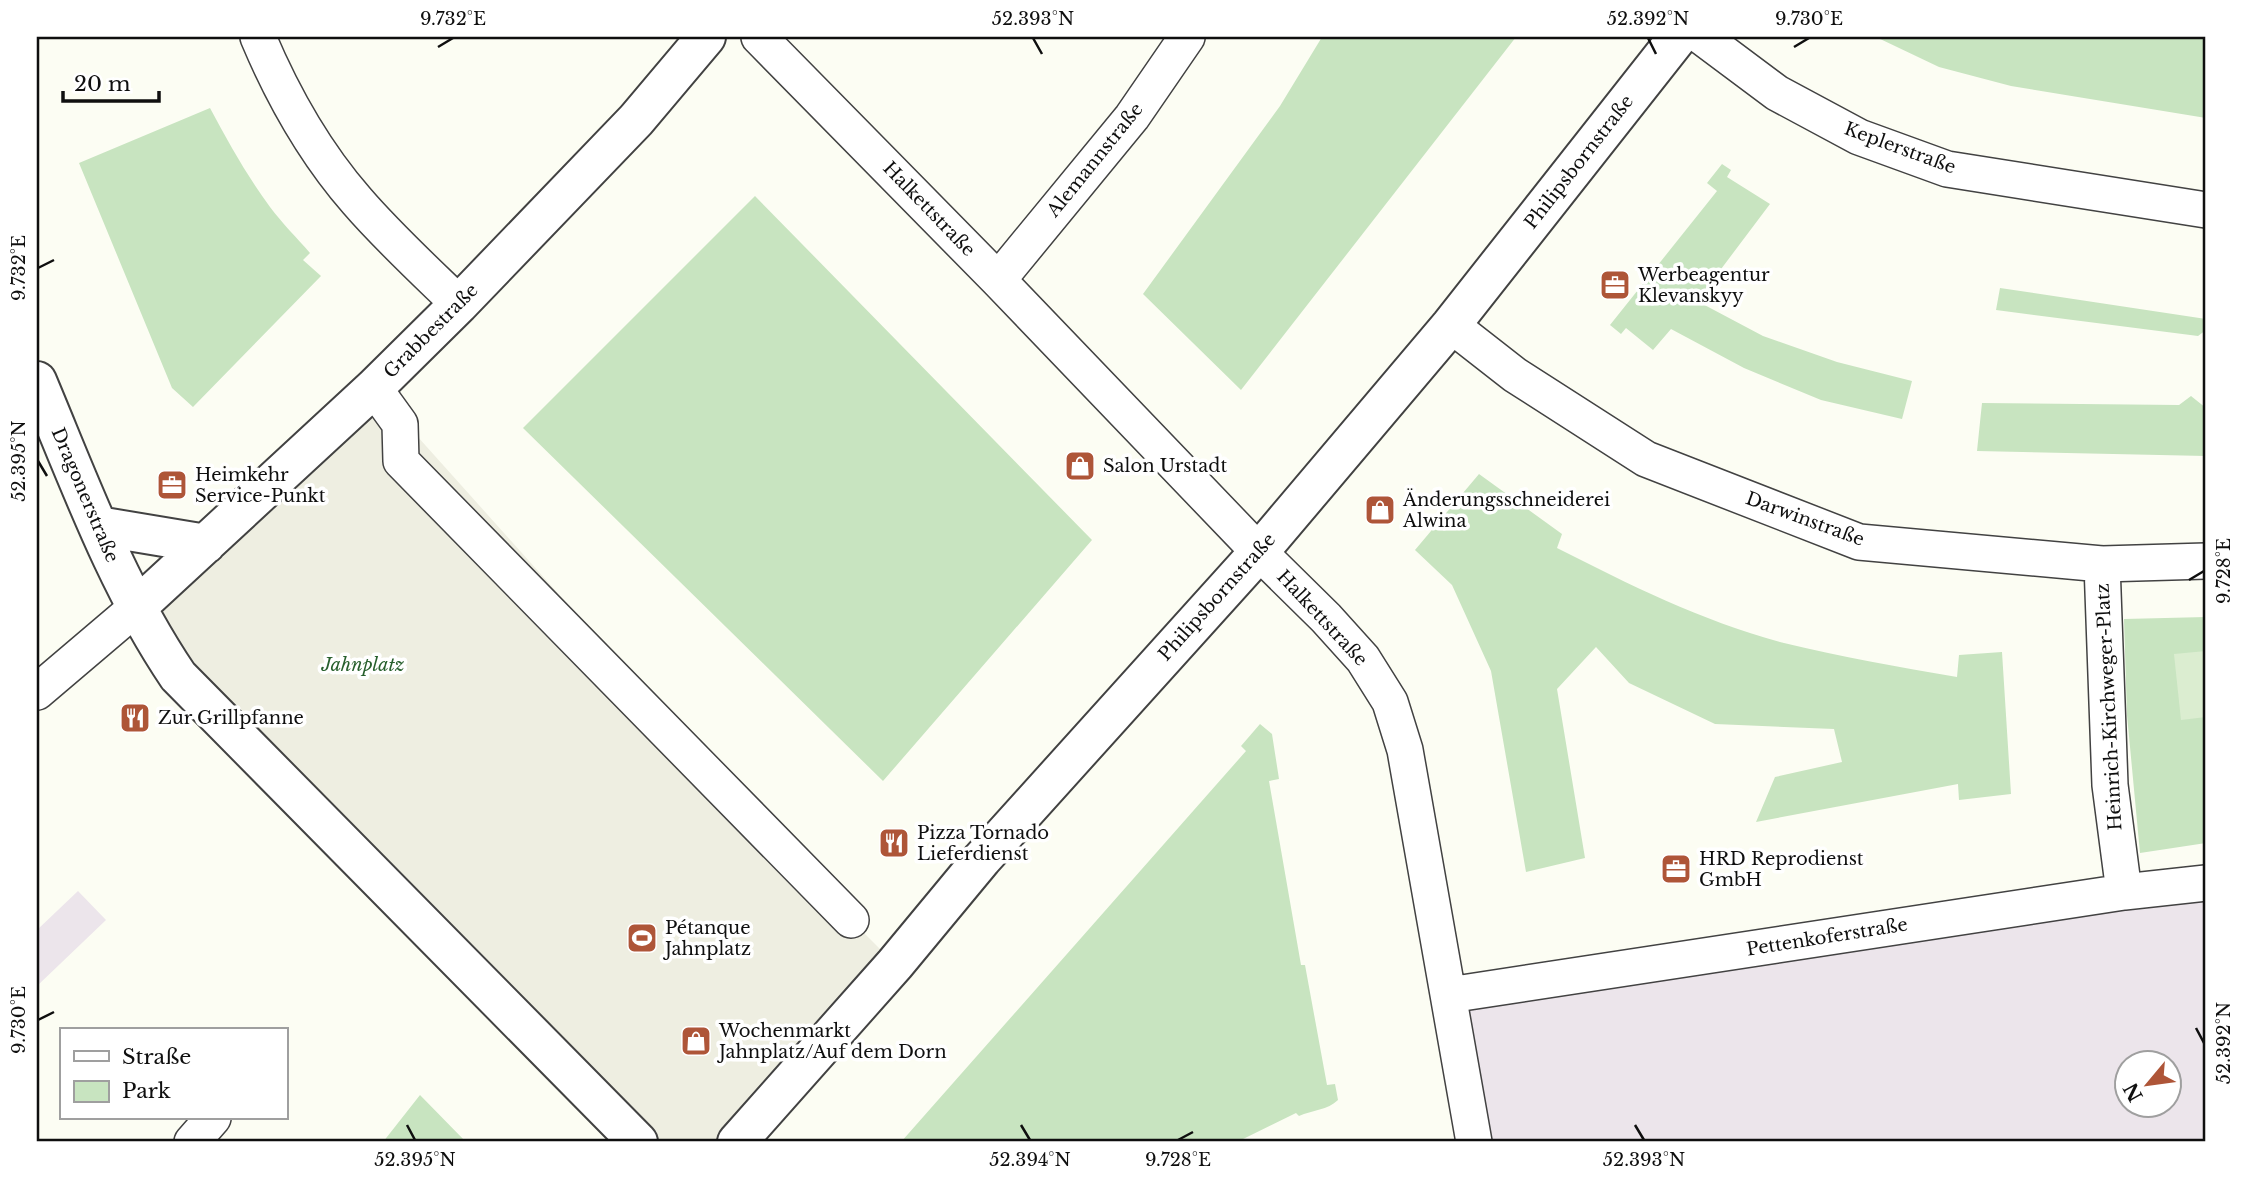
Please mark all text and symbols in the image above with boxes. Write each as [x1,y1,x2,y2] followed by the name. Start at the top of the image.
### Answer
[420,8,486,30] text: 9.732°E
[992,8,1074,30] text: 52.393°N
[1607,8,1689,30] text: 52.392°N
[1775,8,1843,30] text: 9.730°E
[63,60,159,104] scale bar
[74,71,131,97] text: 20 m
[1520,91,1638,233] street label: Philipsbornstraße
[1042,99,1148,222] street label: Alemannstraße
[1841,118,1959,178] street label: Keplerstraße
[878,157,980,261] street label: Halkettstraße
[8,235,30,301] text: 9.732°E
[1637,264,1770,307] place label: Werbeagentur Klevanskyy
[1598,268,1632,302] office icon: Werbeagentur Klevanskyy
[379,279,483,383] street label: Grabbestraße
[8,420,30,502] text: 52.395°N
[47,424,123,566] street label: Dragonerstraße
[1063,449,1097,483] shop icon: Salon Urstadt
[1103,455,1227,477] place label: Salon Urstadt
[195,464,326,507] place label: Heimkehr Service-Punkt
[155,468,189,502] office icon: Heimkehr Service-Punkt
[1743,487,1867,551] street label: Darwinstraße
[1402,488,1610,532] place label: Änderungsschneiderei Alwina
[1363,493,1397,527] shop icon: Änderungsschneiderei Alwina
[1154,529,1280,665] street label: Philipsbornstraße
[2213,538,2235,604] text: 9.728°E
[1272,566,1372,670] street label: Halkettstraße
[2092,583,2126,831] street label: Heinrich-Kirchweger-Platz
[321,654,404,676] park label: Jahnplatz
[118,701,152,735] restaurant icon: Zur Grillpfanne
[158,707,304,729] place label: Zur Grillpfanne
[917,822,1049,865] place label: Pizza Tornado Lieferdienst
[877,826,911,860] restaurant icon: Pizza Tornado Lieferdienst
[1699,848,1864,891] place label: HRD Reprodienst GmbH
[1659,852,1693,886] office icon: HRD Reprodienst GmbH
[1745,913,1909,961] street label: Pettenkoferstraße
[663,917,751,960] place label: Pétanque Jahnplatz
[625,921,659,955] sports icon: Pétanque Jahnplatz
[8,986,30,1054] text: 9.730°E
[2213,1002,2235,1084] text: 52.392°N
[717,1020,947,1063] place label: Wochenmarkt Jahnplatz/Auf dem Dorn
[679,1024,713,1058] shop icon: Wochenmarkt Jahnplatz/Auf dem Dorn
[60,1028,287,1120] legend
[122,1044,191,1070] text: Straße
[2114,1050,2184,1120] north arrow
[122,1078,171,1104] text: Park
[2119,1078,2148,1105] text: N
[374,1149,456,1171] text: 52.395°N
[989,1149,1071,1171] text: 52.394°N
[1145,1149,1211,1171] text: 9.728°E
[1603,1149,1685,1171] text: 52.393°N

